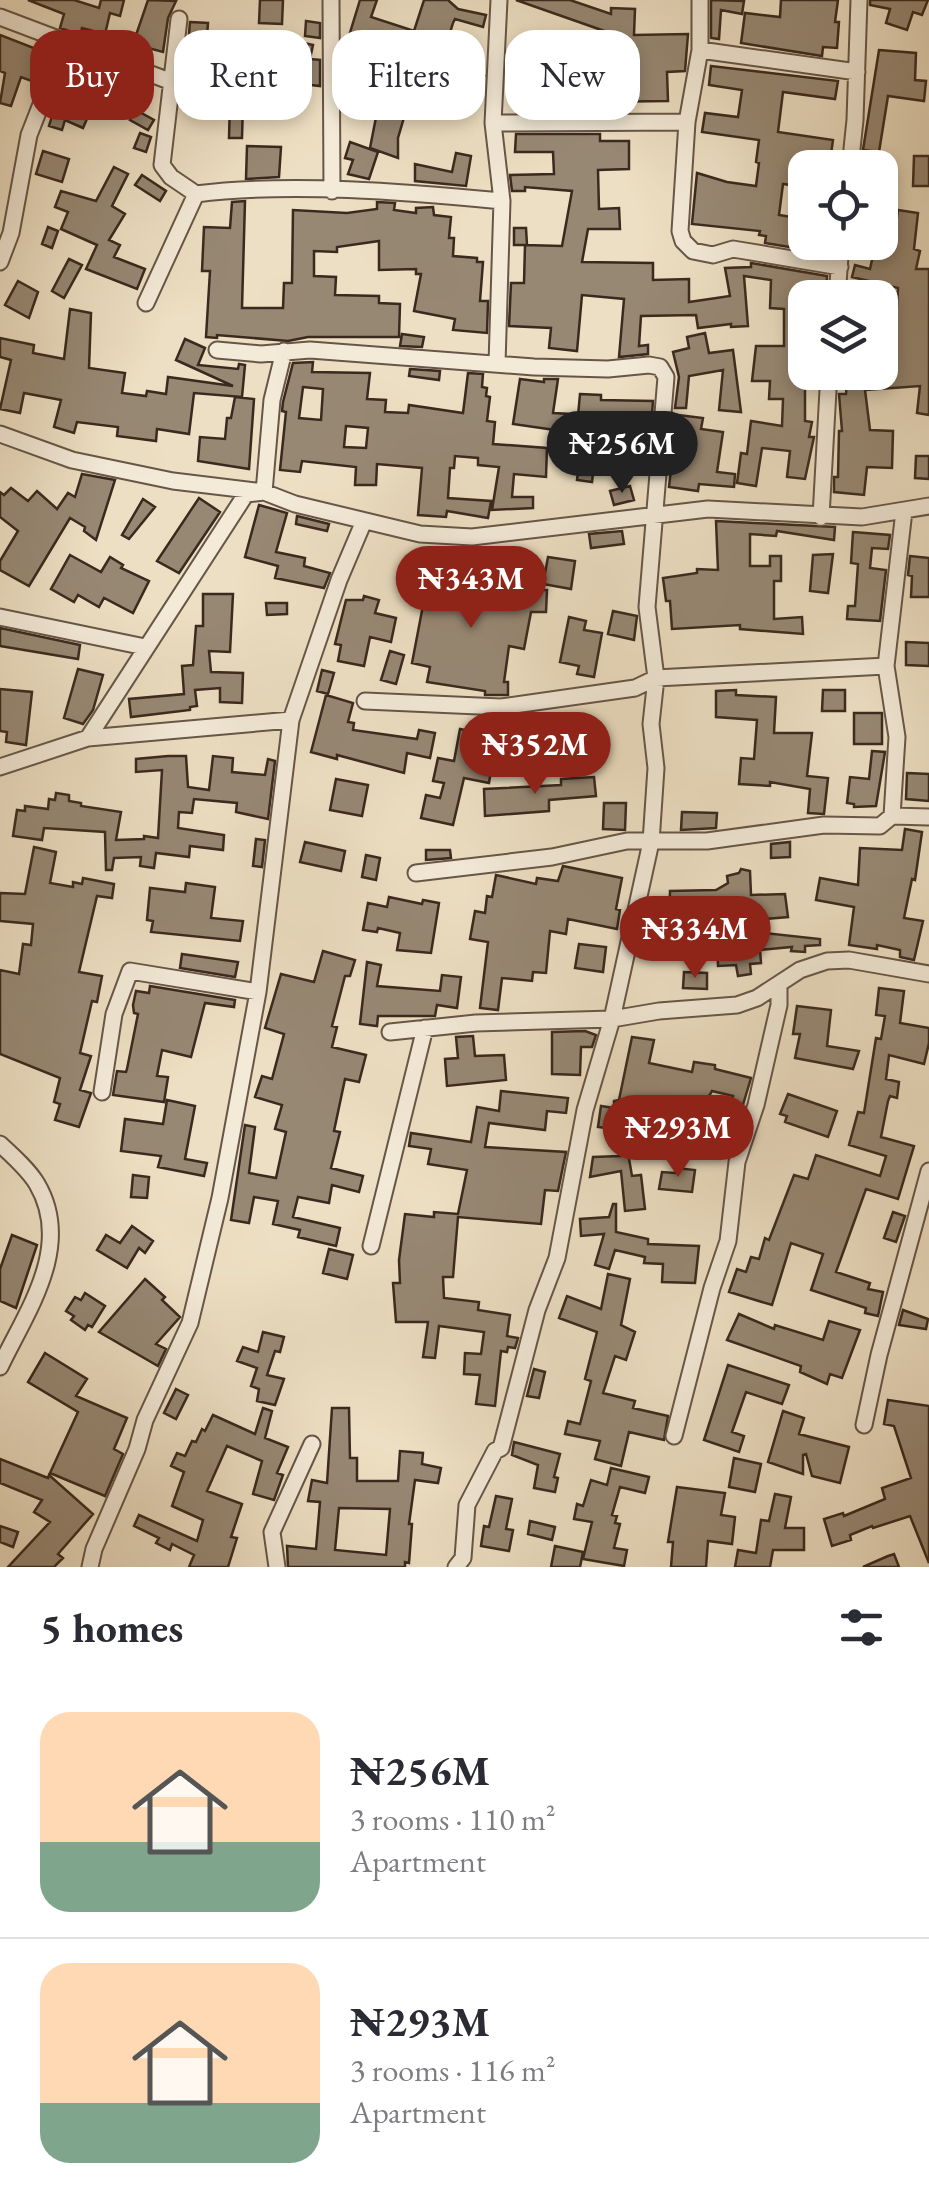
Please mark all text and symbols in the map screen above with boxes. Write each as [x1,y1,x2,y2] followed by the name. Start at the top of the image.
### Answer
[30,30,154,120] chip: Buy
[174,30,312,120] chip: Rent
[332,30,485,120] chip: Filters
[505,30,640,120] chip: New
[788,150,898,390] map controls
[788,150,898,260] button: locate
[788,280,898,390] button: layers
[552,411,692,496] pin: ₦256M
[569,422,675,464] text: ₦256M
[401,546,541,631] pin: ₦343M
[418,557,524,599] text: ₦343M
[465,712,605,797] pin: ₦352M
[482,723,588,765] text: ₦352M
[625,896,765,981] pin: ₦334M
[642,907,748,949] text: ₦334M
[608,1095,748,1180] pin: ₦293M
[625,1106,731,1148] text: ₦293M
[40,1600,183,1655] text: 5 homes
[834,1600,889,1655] icon: filters
[350,1743,490,1798] text: ₦256M
[120,1752,240,1872] icon: home
[350,1798,556,1840] text: 3 rooms · 110 m²
[350,1840,486,1882] text: Apartment
[350,1994,490,2049] text: ₦293M
[120,2003,240,2123] icon: home
[350,2049,556,2091] text: 3 rooms · 116 m²
[350,2091,486,2133] text: Apartment

